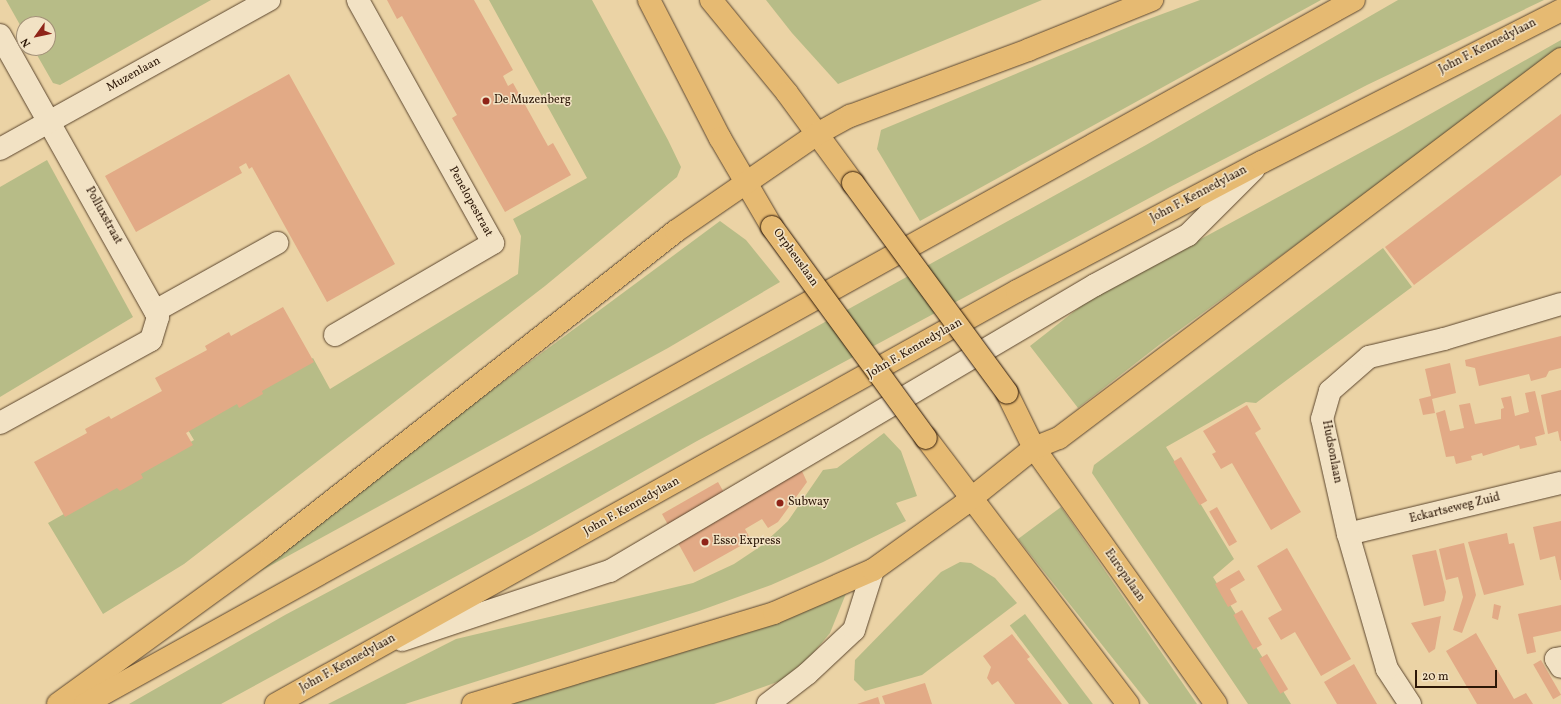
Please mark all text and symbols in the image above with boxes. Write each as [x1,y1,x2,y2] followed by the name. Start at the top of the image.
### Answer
[16,16,56,56] north arrow
[1437,16,1539,78] street label: John F. Kennedylaan
[18,35,35,50] text: N
[105,54,163,96] street label: Muzenlaan
[494,94,571,108] place label: De Muzenberg
[481,96,491,106] marker: De Muzenberg
[1148,163,1250,227] street label: John F. Kennedylaan
[445,164,495,240] street label: Penelopestraat
[81,185,125,247] street label: Polluxstraat
[769,226,821,290] street label: Orpheuslaan
[865,316,965,382] street label: John F. Kennedylaan
[1318,419,1344,485] street label: Hudsonlaan
[582,475,682,539] street label: John F. Kennedylaan
[1408,491,1502,527] street label: Eckartseweg Zuid
[788,496,829,510] place label: Subway
[775,498,785,508] marker: Subway
[713,535,781,549] place label: Esso Express
[700,537,710,547] marker: Esso Express
[1101,547,1147,605] street label: Europalaan
[298,632,398,696] street label: John F. Kennedylaan
[1417,662,1499,688] scale bar
[1422,669,1449,685] text: 20 m

